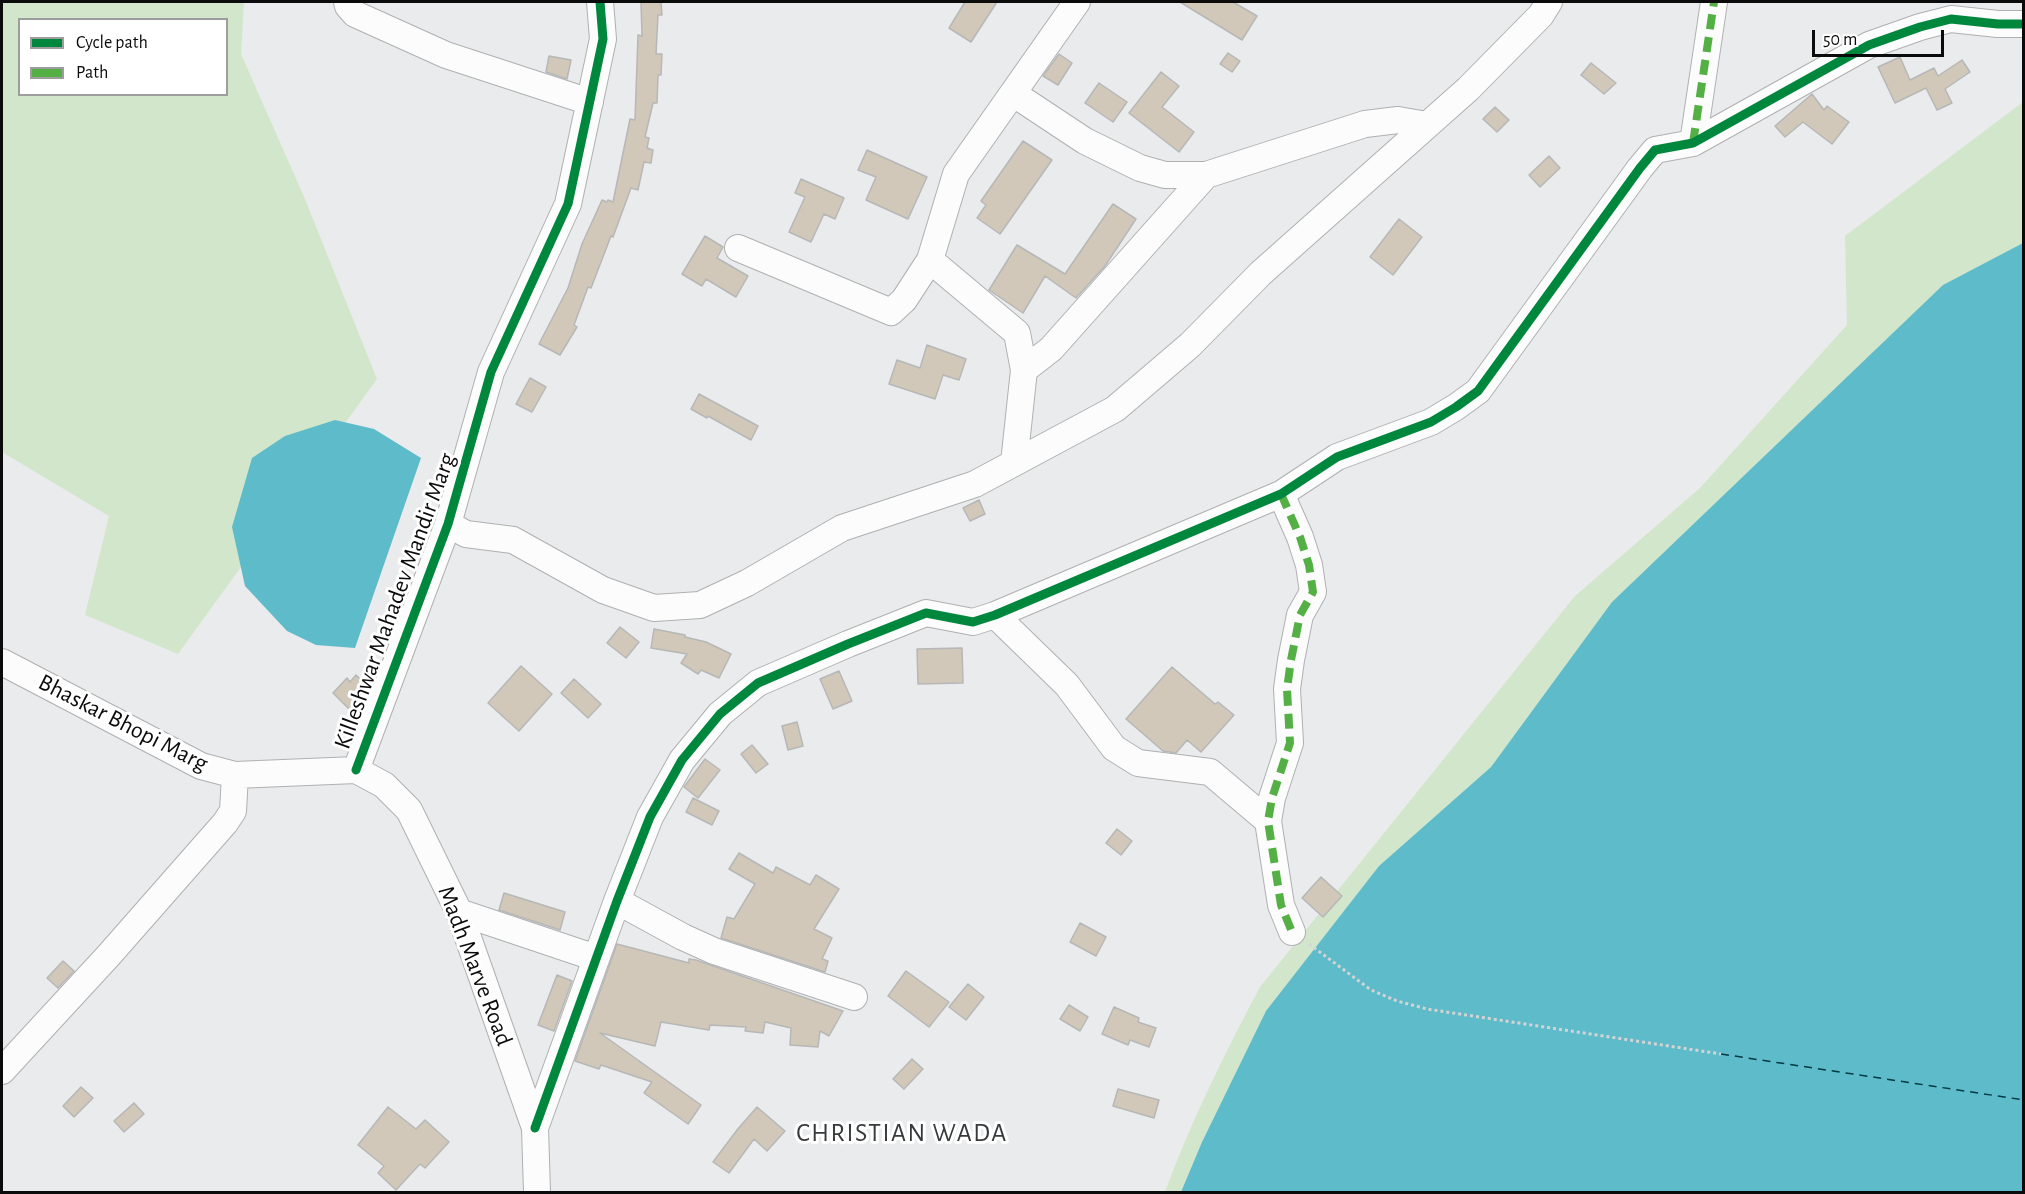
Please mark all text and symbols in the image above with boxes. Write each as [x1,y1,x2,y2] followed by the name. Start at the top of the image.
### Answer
[18,18,228,96] legend
[1815,18,1947,56] scale bar
[1823,31,1857,49] text: 50 m
[76,34,148,52] text: Cycle path
[76,64,108,82] text: Path
[328,449,462,753] street label: Killeshwar Mahadev Mandir Marg
[33,668,213,778] street label: Bhaskar Bhopi Marg
[431,882,519,1050] street label: Madh Marve Road
[796,1117,1008,1149] district label: CHRISTIAN WADA

